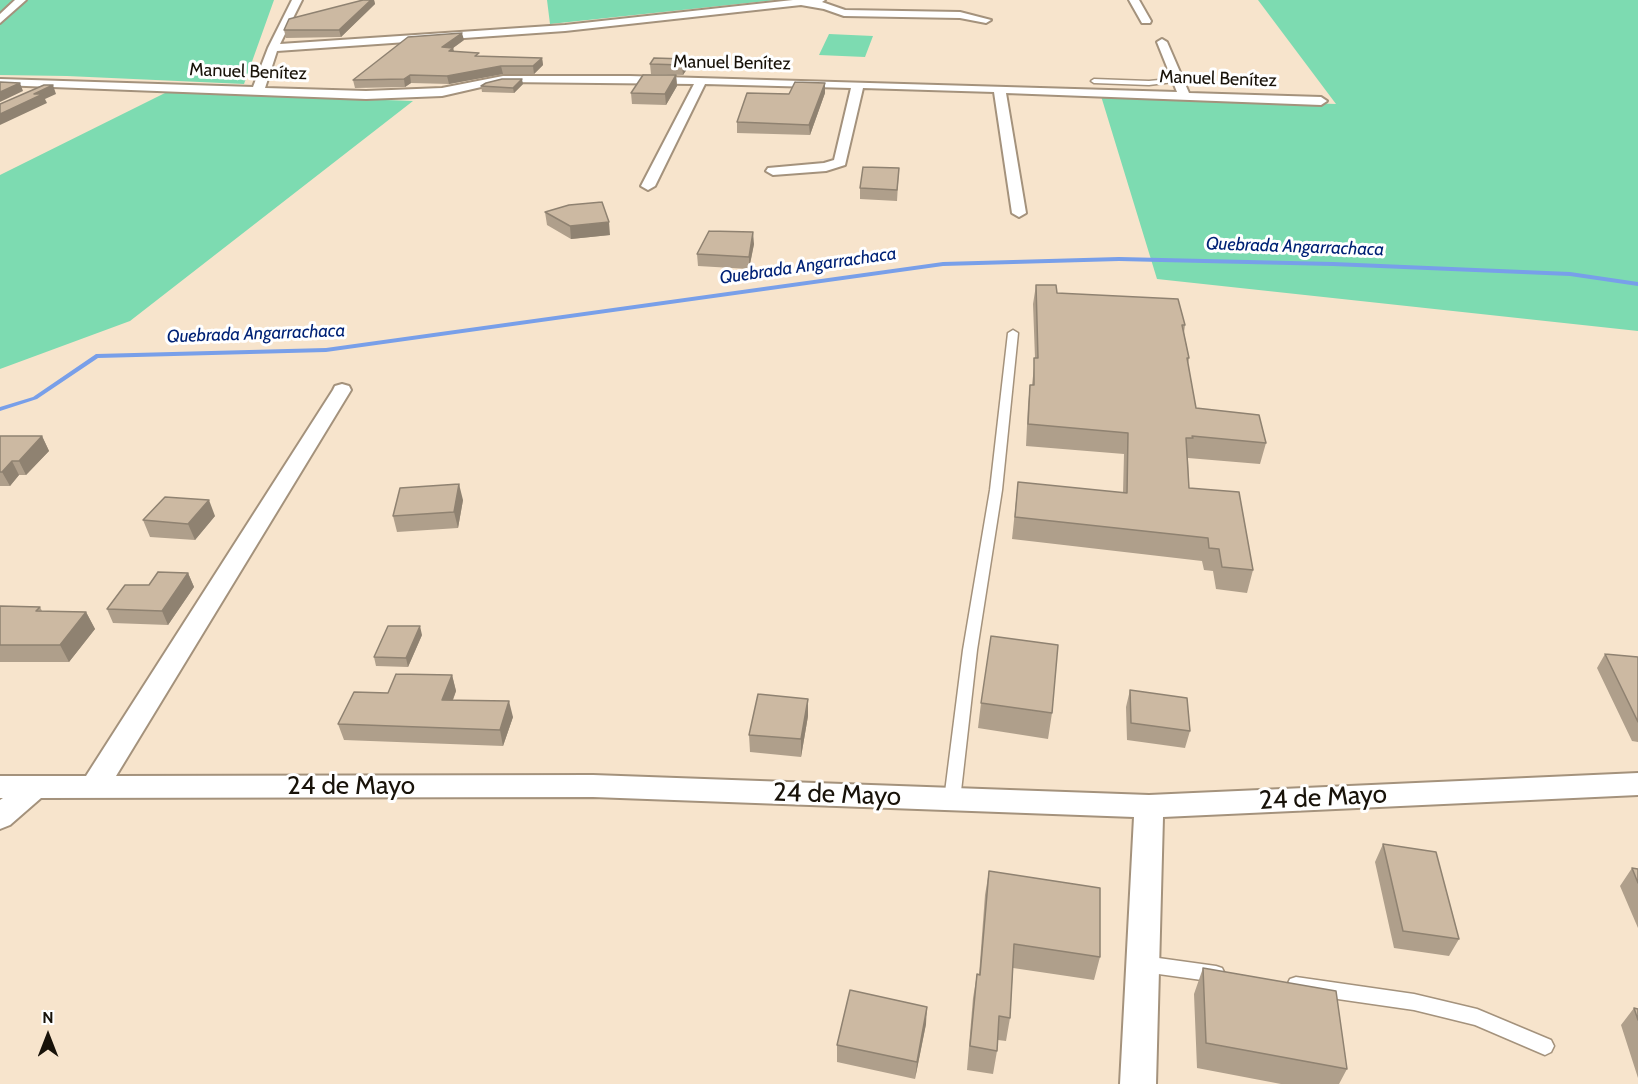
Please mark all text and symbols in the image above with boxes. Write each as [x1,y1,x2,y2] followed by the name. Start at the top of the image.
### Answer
[673,51,791,75] street label: Manuel Benítez
[189,59,307,85] street label: Manuel Benítez
[1159,66,1277,92] street label: Manuel Benítez
[1205,233,1385,261] water label: Quebrada Angarrachaca
[718,243,898,289] water label: Quebrada Angarrachaca
[166,320,346,348] water label: Quebrada Angarrachaca
[287,770,415,802] street label: 24 de Mayo
[772,777,902,813] street label: 24 de Mayo
[1258,779,1388,817] street label: 24 de Mayo
[18,1006,78,1066] north arrow
[42,1008,54,1027] text: N

